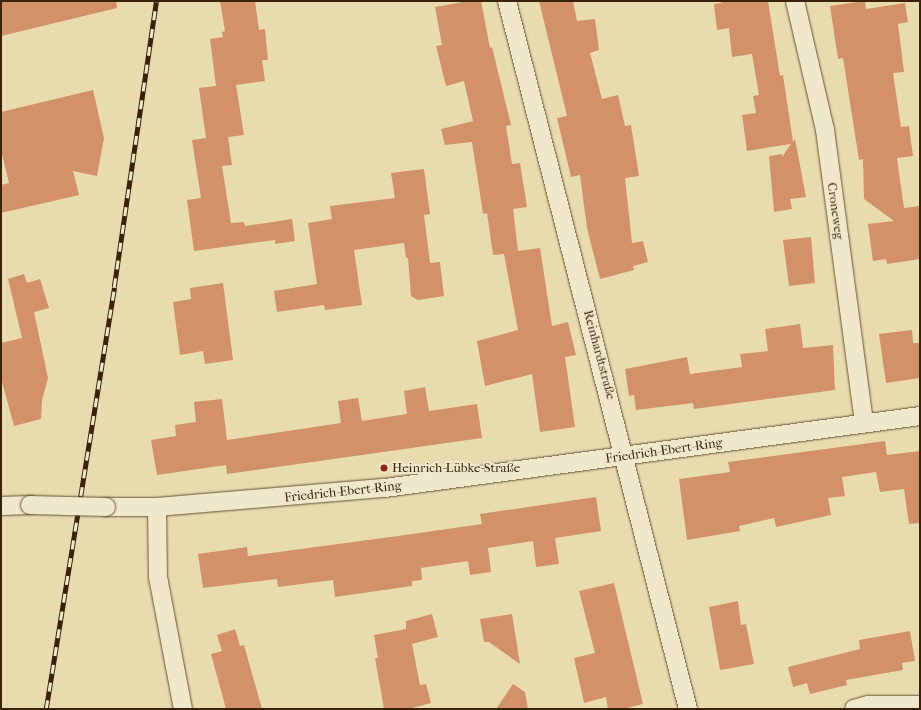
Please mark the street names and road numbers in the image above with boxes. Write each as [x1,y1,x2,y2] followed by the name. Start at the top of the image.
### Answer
[823,182,847,240] street label: Croneweg
[580,309,618,401] street label: Reinhardtstraße
[605,435,723,467] street label: Friedrich-Ebert-Ring
[284,478,402,506] street label: Friedrich-Ebert-Ring

